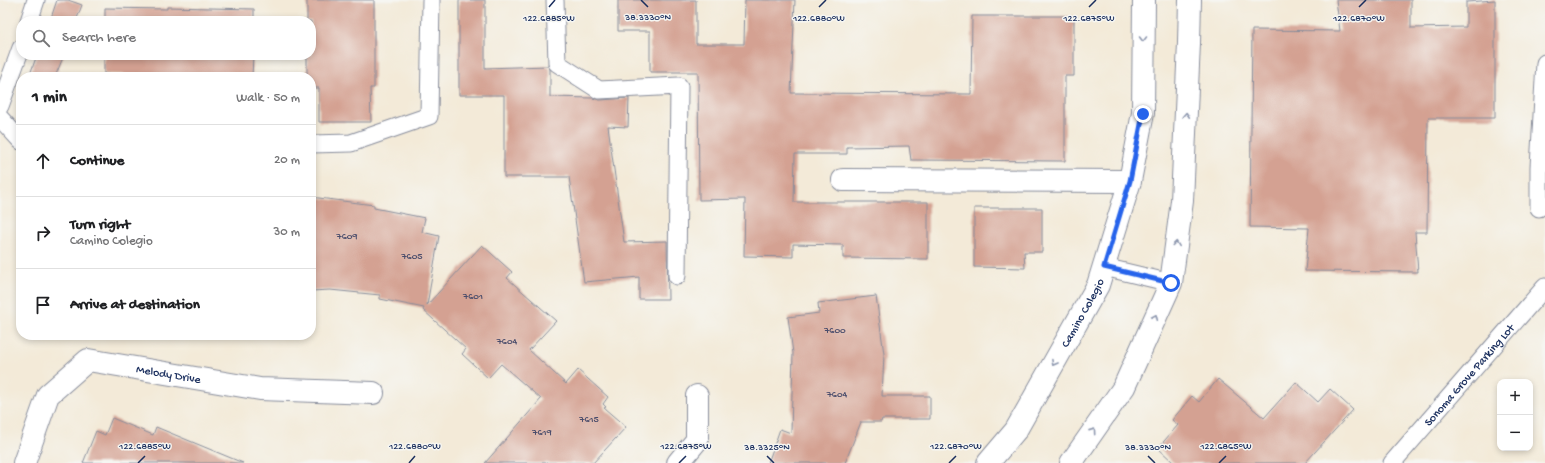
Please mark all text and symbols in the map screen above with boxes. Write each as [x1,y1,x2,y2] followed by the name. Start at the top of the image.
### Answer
[624,12,672,24] text: 38.3330°N
[522,13,575,25] text: 122.6885°W
[792,13,845,25] text: 122.6880°W
[1063,13,1115,25] text: 122.6875°W
[1332,13,1385,25] text: 122.6870°W
[16,16,316,60] search box
[30,27,52,49] icon: search
[62,29,136,47] text: Search here
[1139,36,1147,42] one-way arrow
[32,88,67,108] text: 1 min
[236,91,300,106] text: Walk · 50 m
[1134,105,1152,123] route end
[1182,112,1190,118] one-way arrow
[32,150,54,172] icon: ahead
[70,152,124,170] text: Continue
[274,153,300,168] text: 20 m
[70,216,130,234] text: Turn right
[32,222,54,244] icon: right
[274,225,300,240] text: 30 m
[336,231,357,243] house number: 7609
[70,234,153,249] text: Camino Colegio
[1171,241,1180,247] one-way arrow
[400,251,423,263] house number: 7605
[1162,274,1180,292] route start
[1059,277,1108,350] street label: Camino Colegio
[462,291,483,303] house number: 7601
[32,294,54,316] icon: arrive
[70,296,200,314] text: Arrive at destination
[1150,314,1158,322] one-way arrow
[1422,321,1519,430] street label: Sonoma Grove Parking Lot
[823,325,846,337] house number: 7600
[496,336,518,348] house number: 7604
[1051,359,1058,366] one-way arrow
[135,363,202,388] street label: Melody Drive
[1497,379,1533,451] map controls
[1497,379,1533,415] button: +
[826,389,848,401] house number: 7604
[578,414,599,426] house number: 7615
[1497,415,1533,451] button: −
[531,427,552,439] house number: 7619
[1088,428,1096,435] one-way arrow
[118,441,171,453] text: 122.6885°W
[388,441,441,453] text: 122.6880°W
[660,441,712,453] text: 122.6875°W
[929,441,982,453] text: 122.6870°W
[1200,441,1252,453] text: 122.6865°W
[743,442,790,454] text: 38.3325°N
[1124,442,1172,454] text: 38.3330°N

